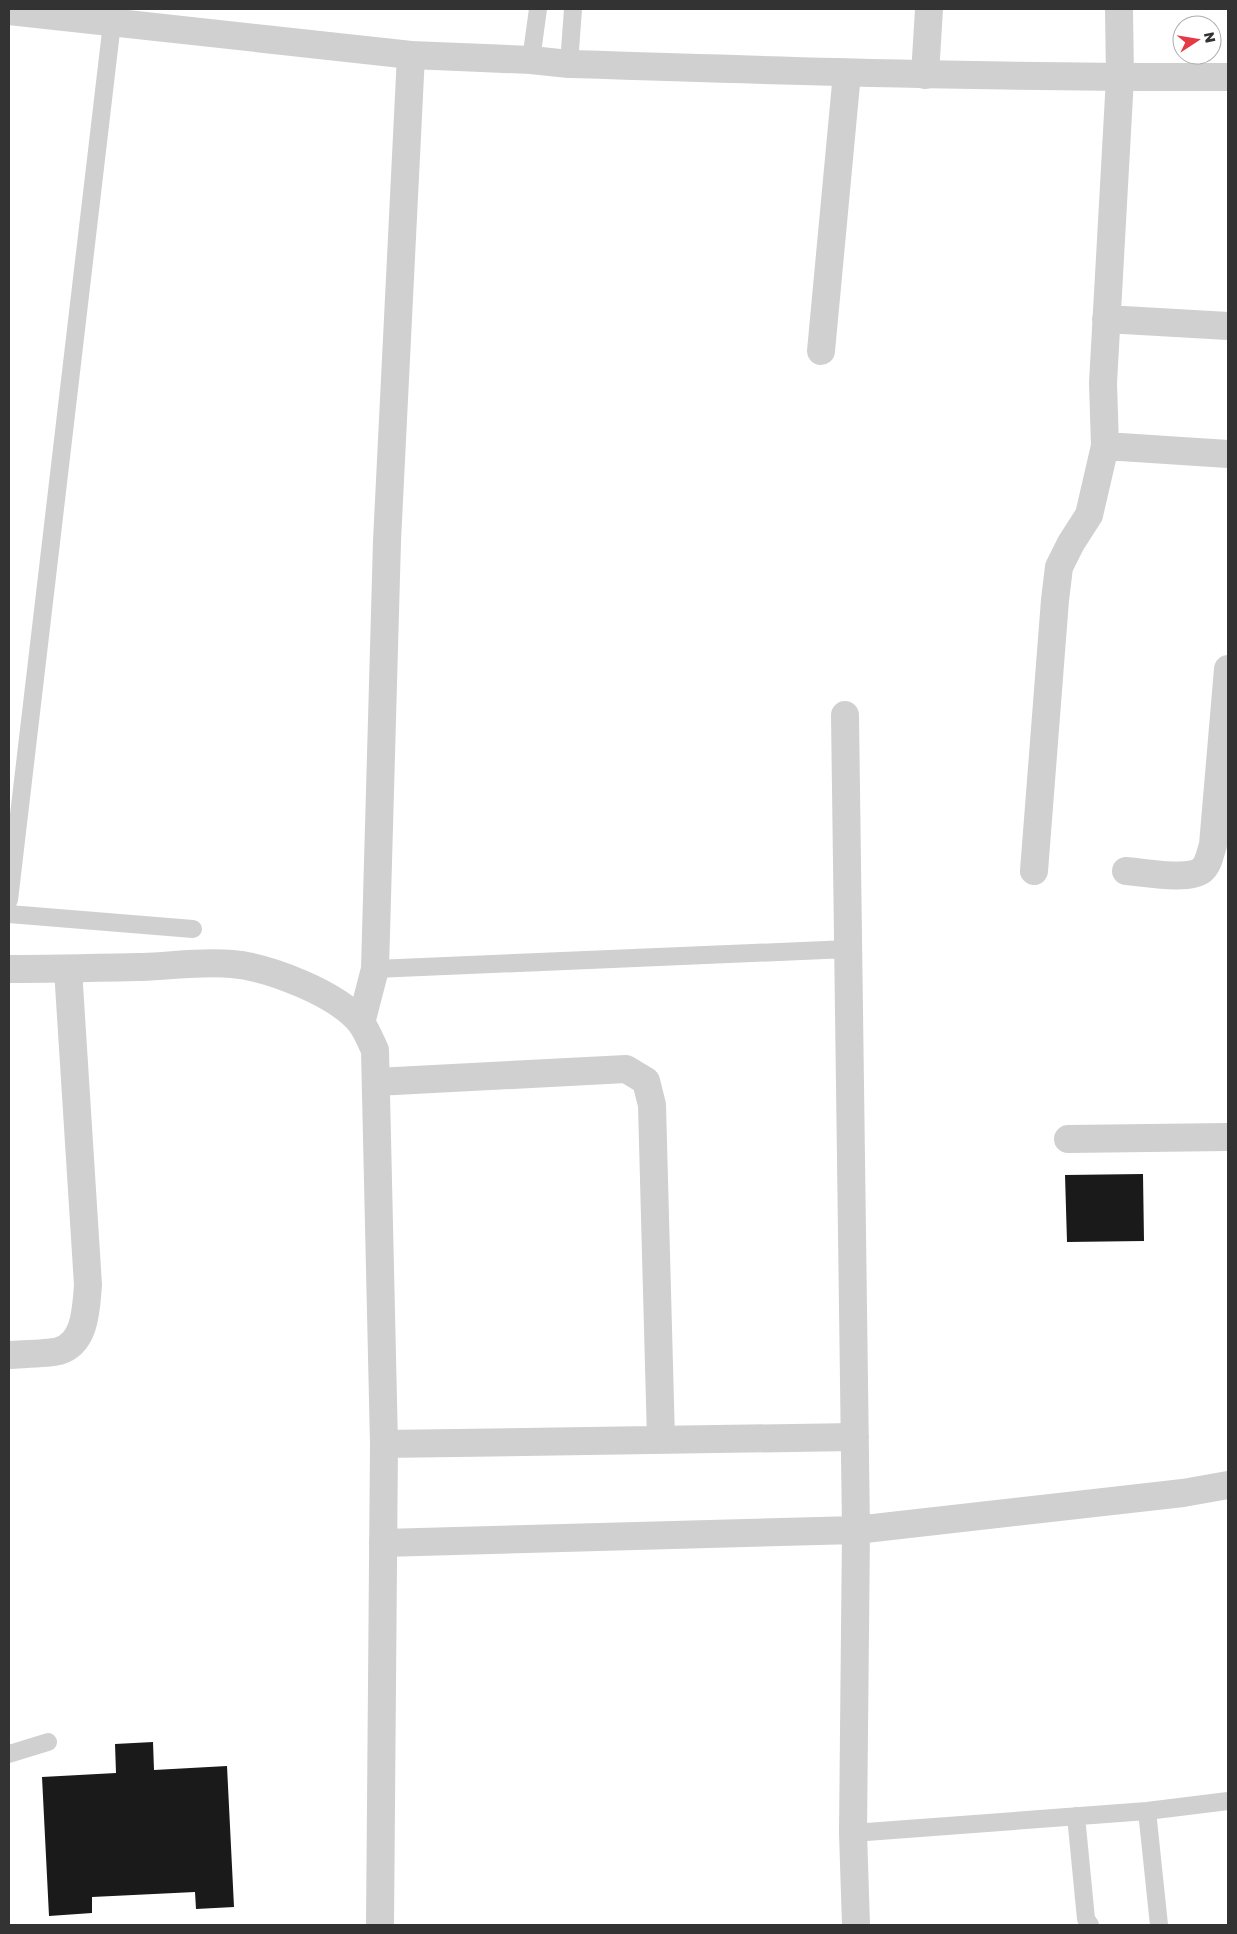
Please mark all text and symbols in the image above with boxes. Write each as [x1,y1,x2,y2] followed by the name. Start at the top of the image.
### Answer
[1172,15,1222,65] north arrow
[1201,30,1220,44] text: N

